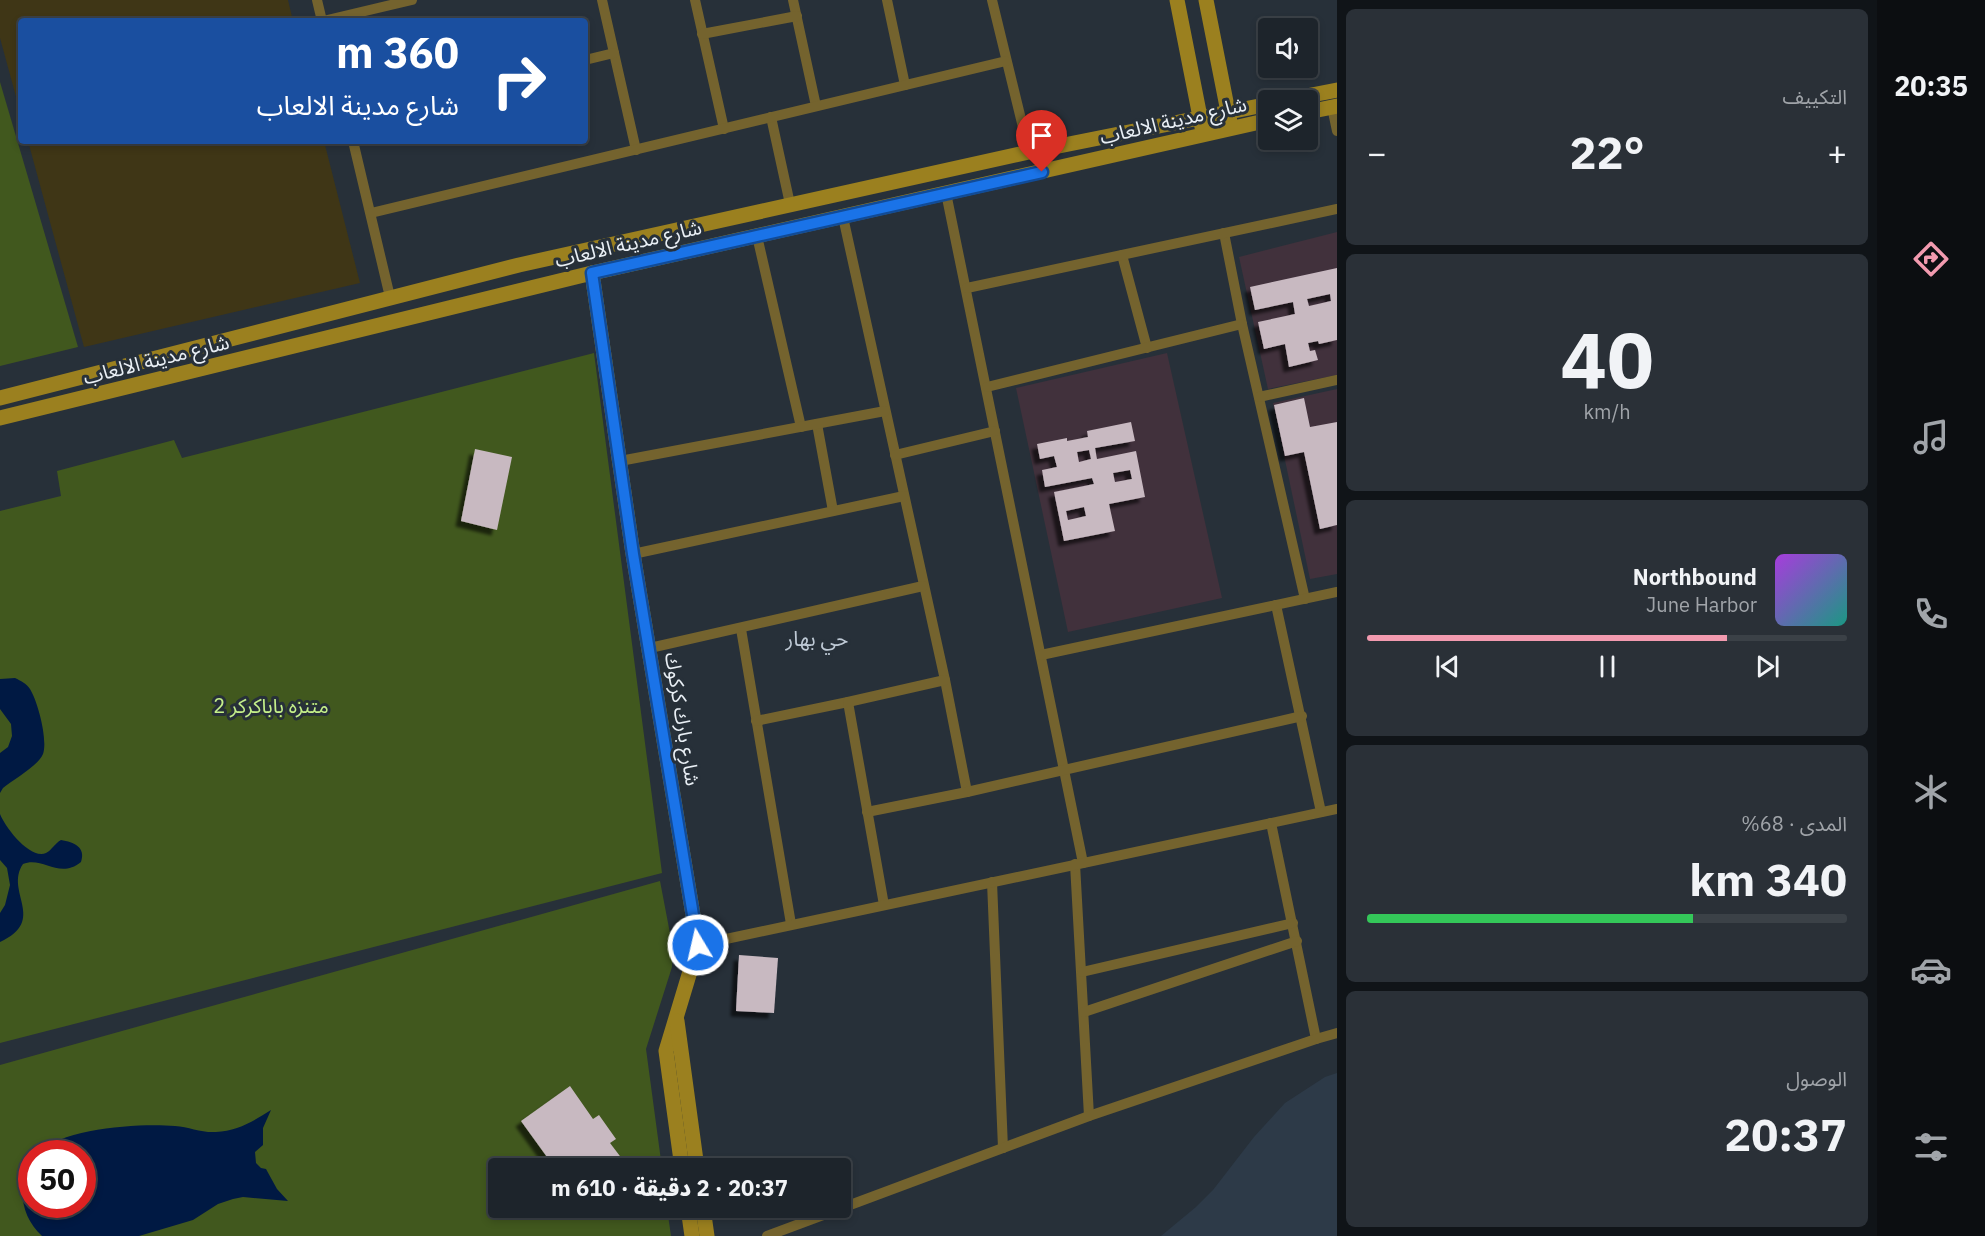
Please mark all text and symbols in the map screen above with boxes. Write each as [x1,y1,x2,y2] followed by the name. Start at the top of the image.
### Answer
[1258,18,1318,150] map controls
[1258,18,1318,78] button: sound
[336,25,459,80] text: 360 m
[480,42,558,120] icon: right
[1894,68,1968,103] text: 20:35
[1783,83,1847,110] text: التكييف
[257,87,459,122] text: شارع مدينة الالعاب
[1097,90,1249,152] street label: شارع مدينة الالعاب
[1258,90,1318,150] button: layers
[1016,110,1067,172] pin
[1025,119,1058,152] icon: arrive
[1569,123,1645,181] text: 22°
[1367,131,1387,174] text: −
[1827,131,1847,174] text: +
[552,213,704,275] street label: شارع مدينة الالعاب
[1910,238,1952,280] icon: directions
[1560,308,1654,409] text: 40
[80,328,232,392] street label: شارع مدينة الالعاب
[1583,398,1631,425] text: km/h
[1910,416,1952,458] icon: music
[1633,562,1757,591] text: Northbound
[1646,591,1757,618] text: June Harbor
[1910,593,1952,635] icon: phone
[785,624,848,655] district label: حي بهار
[657,650,707,788] street label: شارع بارك كركوك
[1431,650,1464,683] icon: previous
[1591,650,1624,683] icon: pause
[1751,650,1784,683] icon: next
[213,692,329,719] park label: متنزه باباكركر 2
[1910,771,1952,813] icon: climate
[1741,810,1847,837] text: المدى · 68%
[1689,850,1847,908] text: 340 km
[666,913,730,977] position arrow
[1910,949,1952,991] icon: car
[1786,1065,1847,1092] text: الوصول
[1724,1105,1847,1163] text: 20:37
[1910,1126,1952,1168] icon: filters
[18,1140,96,1218] speed limit sign: 50
[551,1173,788,1202] text: 20:37 · 2 دقيقة · 610 m

